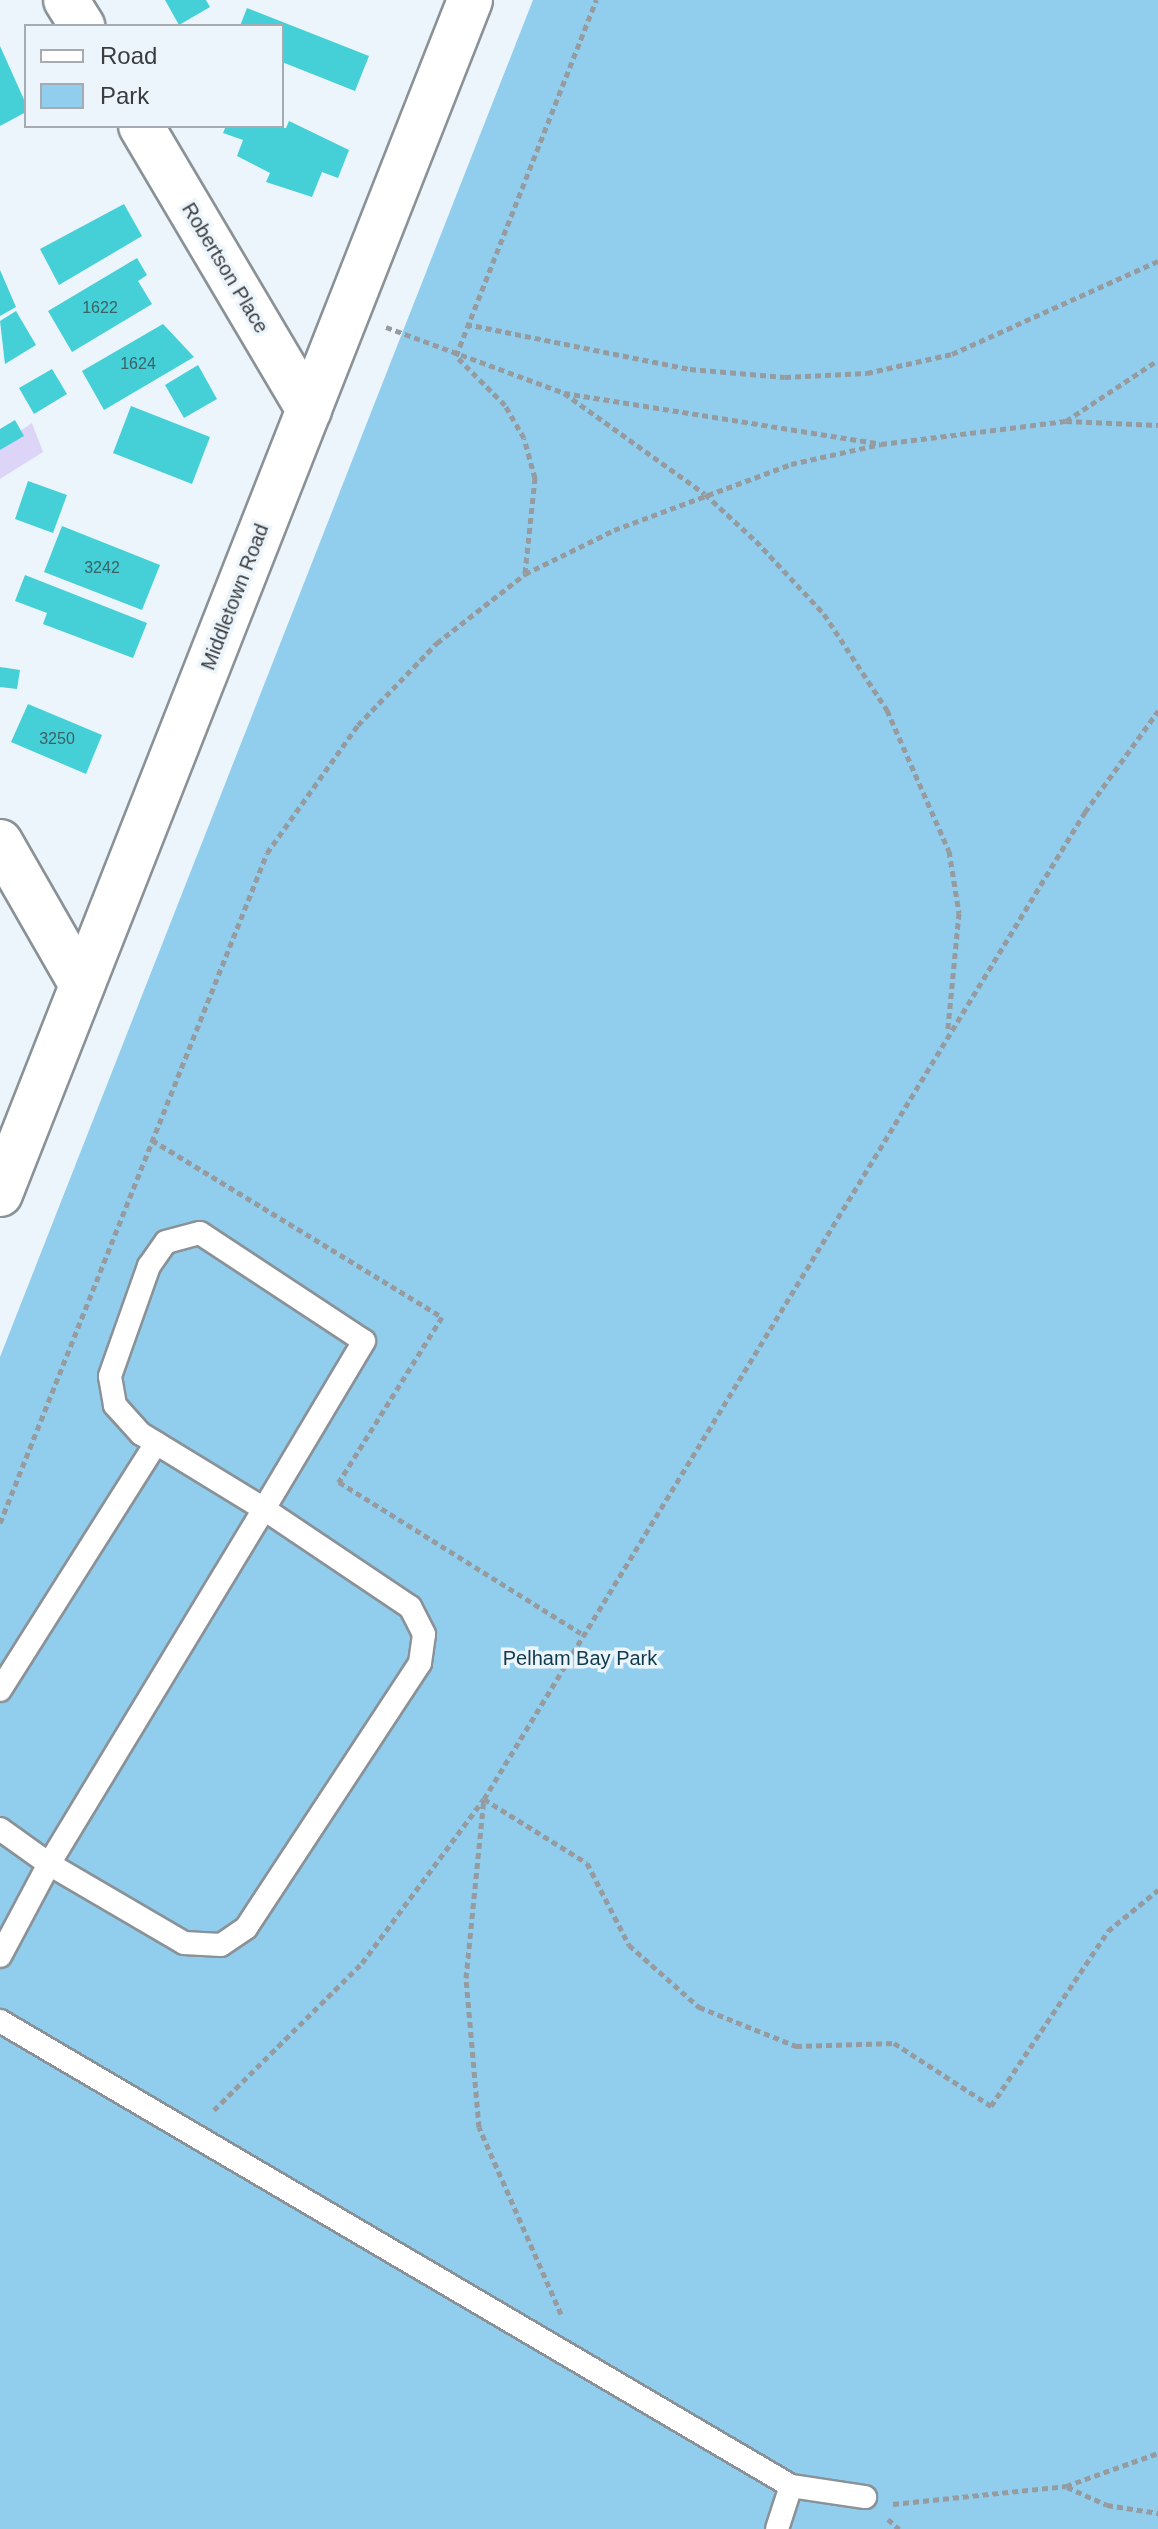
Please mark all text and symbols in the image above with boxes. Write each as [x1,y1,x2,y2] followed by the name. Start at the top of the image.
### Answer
[24,24,284,128] legend
[100,42,157,69] text: Road
[100,82,149,109] text: Park
[177,198,273,338] street label: Robertson Place
[82,298,118,318] house number: 1622
[120,354,156,374] house number: 1624
[196,521,274,673] street label: Middletown Road
[84,558,120,578] house number: 3242
[39,729,75,749] house number: 3250
[503,1646,657,1670] park label: Pelham Bay Park

